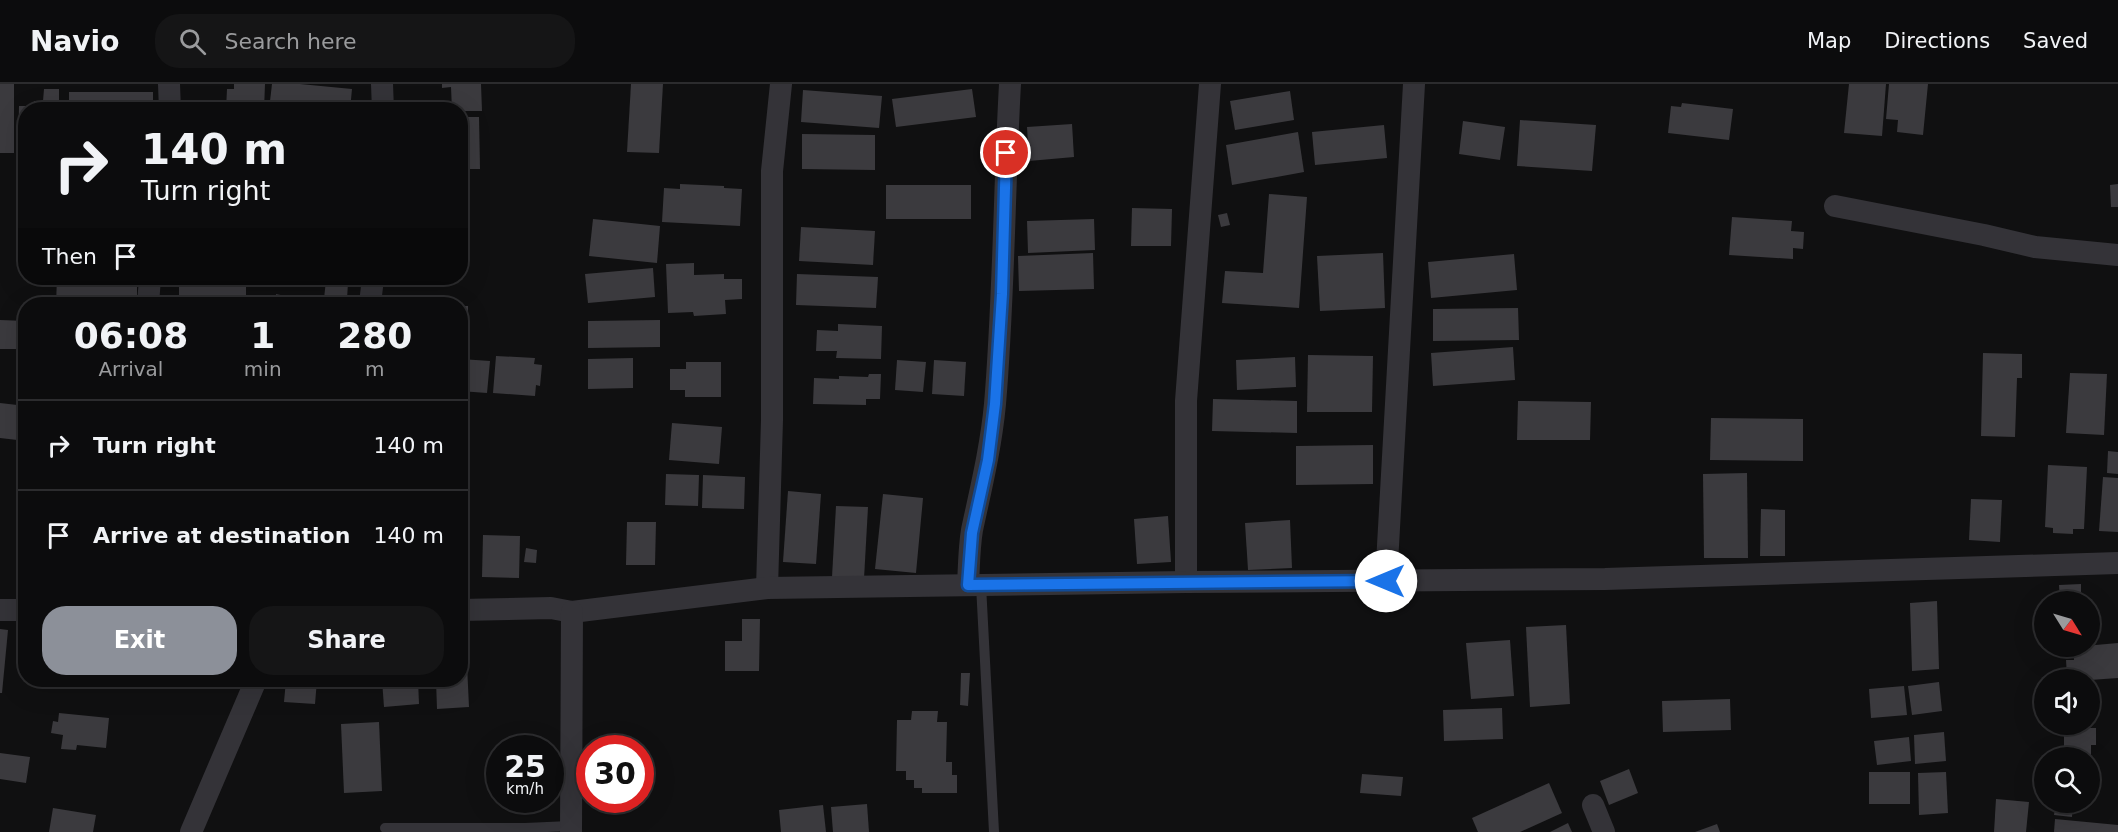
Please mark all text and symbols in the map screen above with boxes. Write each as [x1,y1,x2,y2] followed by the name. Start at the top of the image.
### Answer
[155,14,575,68] search box
[30,25,119,58] text: Navio
[176,25,209,58] icon: search
[224,29,357,54] text: Search here
[1807,29,1851,53] text: Map
[1884,29,1990,53] text: Directions
[2023,29,2088,53] text: Saved
[141,125,287,174] text: 140 m
[42,126,120,204] icon: right
[980,127,1031,178] pin
[989,136,1022,169] icon: arrive
[141,175,270,206] text: Turn right
[109,240,142,273] icon: arrive
[42,244,97,269] text: Then
[74,315,188,356] text: 06:08
[250,315,275,356] text: 1
[337,315,412,356] text: 280
[98,357,163,381] text: Arrival
[244,357,282,381] text: min
[365,357,385,381] text: m
[42,429,75,462] icon: right
[93,433,216,458] text: Turn right
[374,433,444,458] text: 140 m
[42,519,75,552] icon: arrive
[93,523,350,548] text: Arrive at destination
[374,523,444,548] text: 140 m
[1354,549,1418,613] position arrow
[2034,591,2100,657] north arrow
[2034,591,2100,813] map controls
[42,606,237,675] button: Exit
[249,606,444,675] button: Share
[2034,669,2100,735] button: sound
[576,735,654,813] speed limit sign: 30
[2034,747,2100,813] button: search
[504,749,546,784] text: 25
[506,780,544,798] text: km/h

